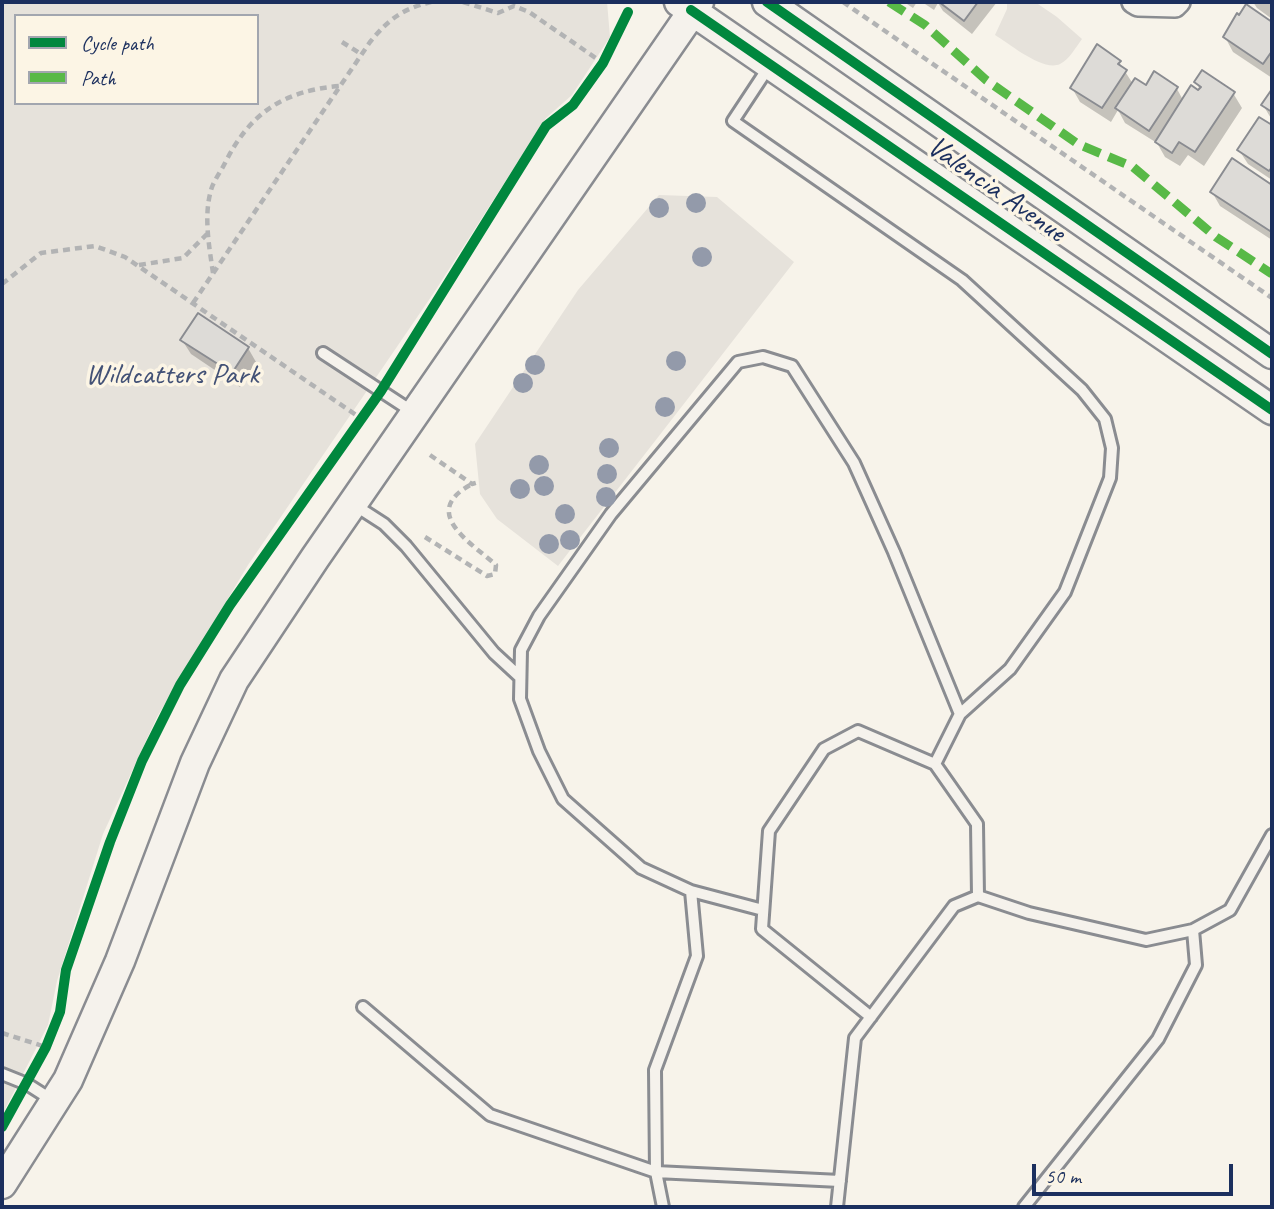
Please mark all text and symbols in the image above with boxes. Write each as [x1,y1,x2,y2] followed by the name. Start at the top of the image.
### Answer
[14,14,259,105] legend
[81,30,154,56] text: Cycle path
[81,65,116,91] text: Path
[920,129,1072,251] street label: Valencia Avenue
[85,357,259,393] park label: Wildcatters Park
[1036,1150,1237,1194] scale bar
[1045,1163,1081,1189] text: 50 m

